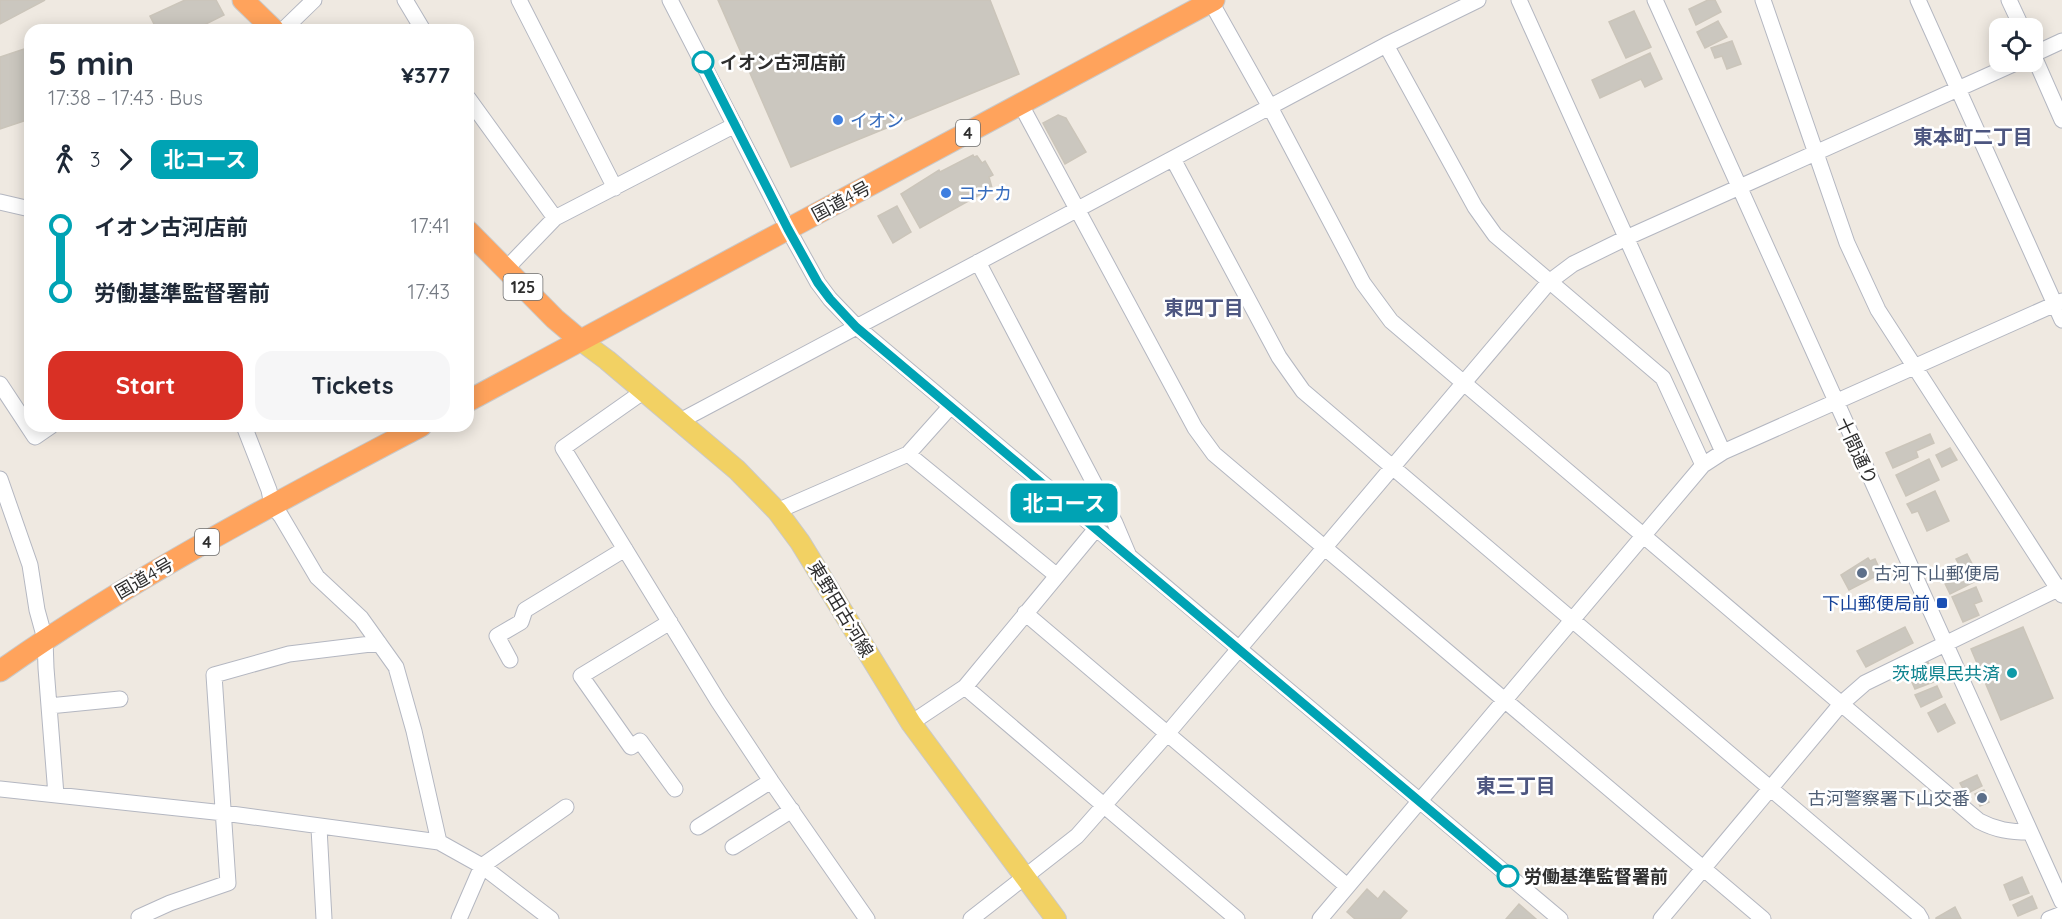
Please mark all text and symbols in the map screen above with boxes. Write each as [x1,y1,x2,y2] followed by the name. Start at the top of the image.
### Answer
[1989,18,2043,72] map controls
[1989,18,2043,72] button: locate
[48,42,134,83] text: 5 min
[692,51,714,73] marker: イオン古河店前
[720,51,846,74] place label: イオン古河店前
[401,61,450,89] text: ¥377
[48,85,203,110] text: 17:38 – 17:43 · Bus
[850,109,904,132] place label: イオン
[831,113,845,127] marker: イオン
[956,120,980,146] road number: 4
[1913,124,2033,149] district label: 東本町二丁目
[48,143,81,176] icon: walk
[109,143,142,176] icon: forward
[163,146,246,172] text: 北コース
[90,147,100,172] text: 3
[808,176,874,226] street label: 国道4号
[958,182,1012,205] place label: コナカ
[939,186,953,200] marker: コナカ
[94,213,248,241] text: イオン古河店前
[411,213,450,238] text: 17:41
[504,274,542,300] road number: 125
[94,279,270,307] text: 労働基準監督署前
[408,279,450,304] text: 17:43
[1164,295,1244,320] district label: 東四丁目
[48,351,243,420] button: Start
[255,351,450,420] button: Tickets
[1831,414,1883,488] street label: 十間通り
[1022,484,1106,522] line badge: 北コース
[1023,490,1105,516] text: 北コース
[195,529,219,555] road number: 4
[111,552,177,604] street label: 国道4号
[803,557,879,661] street label: 東野田古河線
[1874,562,2000,585] place label: 古河下山郵便局
[1855,566,1869,580] marker: 古河下山郵便局
[1822,592,1930,615] place label: 下山郵便局前
[1935,596,1949,610] marker: 下山郵便局前
[1892,662,2000,685] place label: 茨城県民共済
[2005,666,2019,680] marker: 茨城県民共済
[1476,773,1556,798] district label: 東三丁目
[1808,787,1970,810] place label: 古河警察署下山交番
[1975,791,1989,805] marker: 古河警察署下山交番
[1497,865,1519,887] marker: 労働基準監督署前
[1524,865,1668,888] place label: 労働基準監督署前

